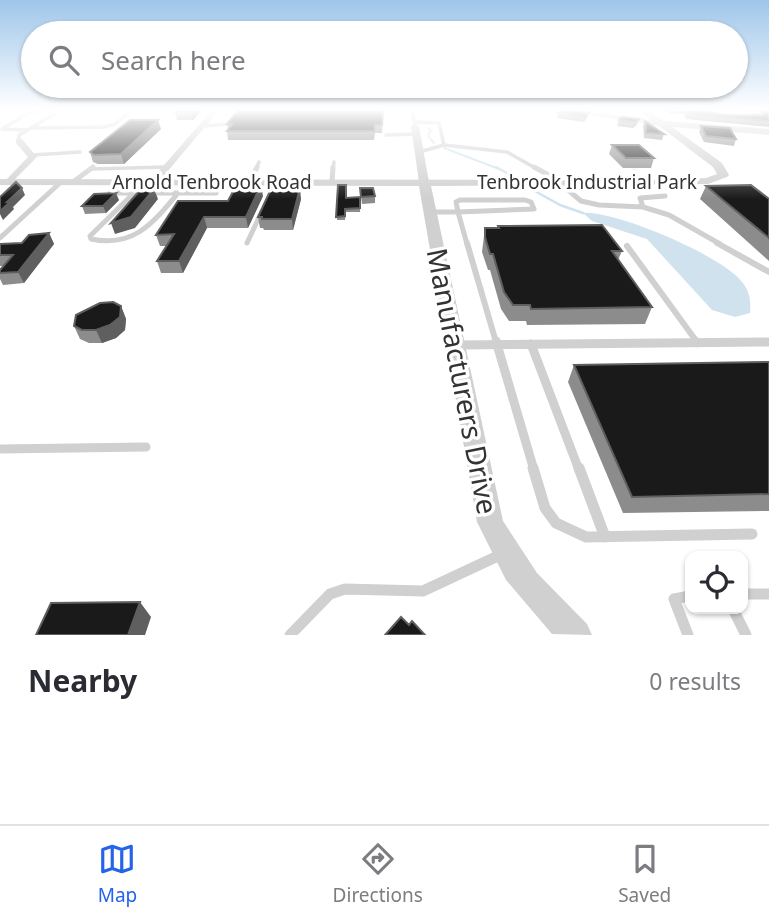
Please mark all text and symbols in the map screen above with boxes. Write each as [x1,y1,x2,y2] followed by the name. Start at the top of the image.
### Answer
[21,21,748,98] search box
[45,41,83,79] icon: search
[101,42,246,78] text: Search here
[112,169,312,195] street label: Arnold Tenbrook Road
[477,169,697,195] street label: Tenbrook Industrial Park
[419,245,507,517] street label: Manufacturers Drive
[685,551,748,614] map controls
[685,551,748,614] button: locate
[28,660,137,701] text: Nearby
[649,665,741,697] text: 0 results
[98,840,137,908] tab: Map
[333,840,423,908] tab: Directions
[618,840,671,908] tab: Saved

